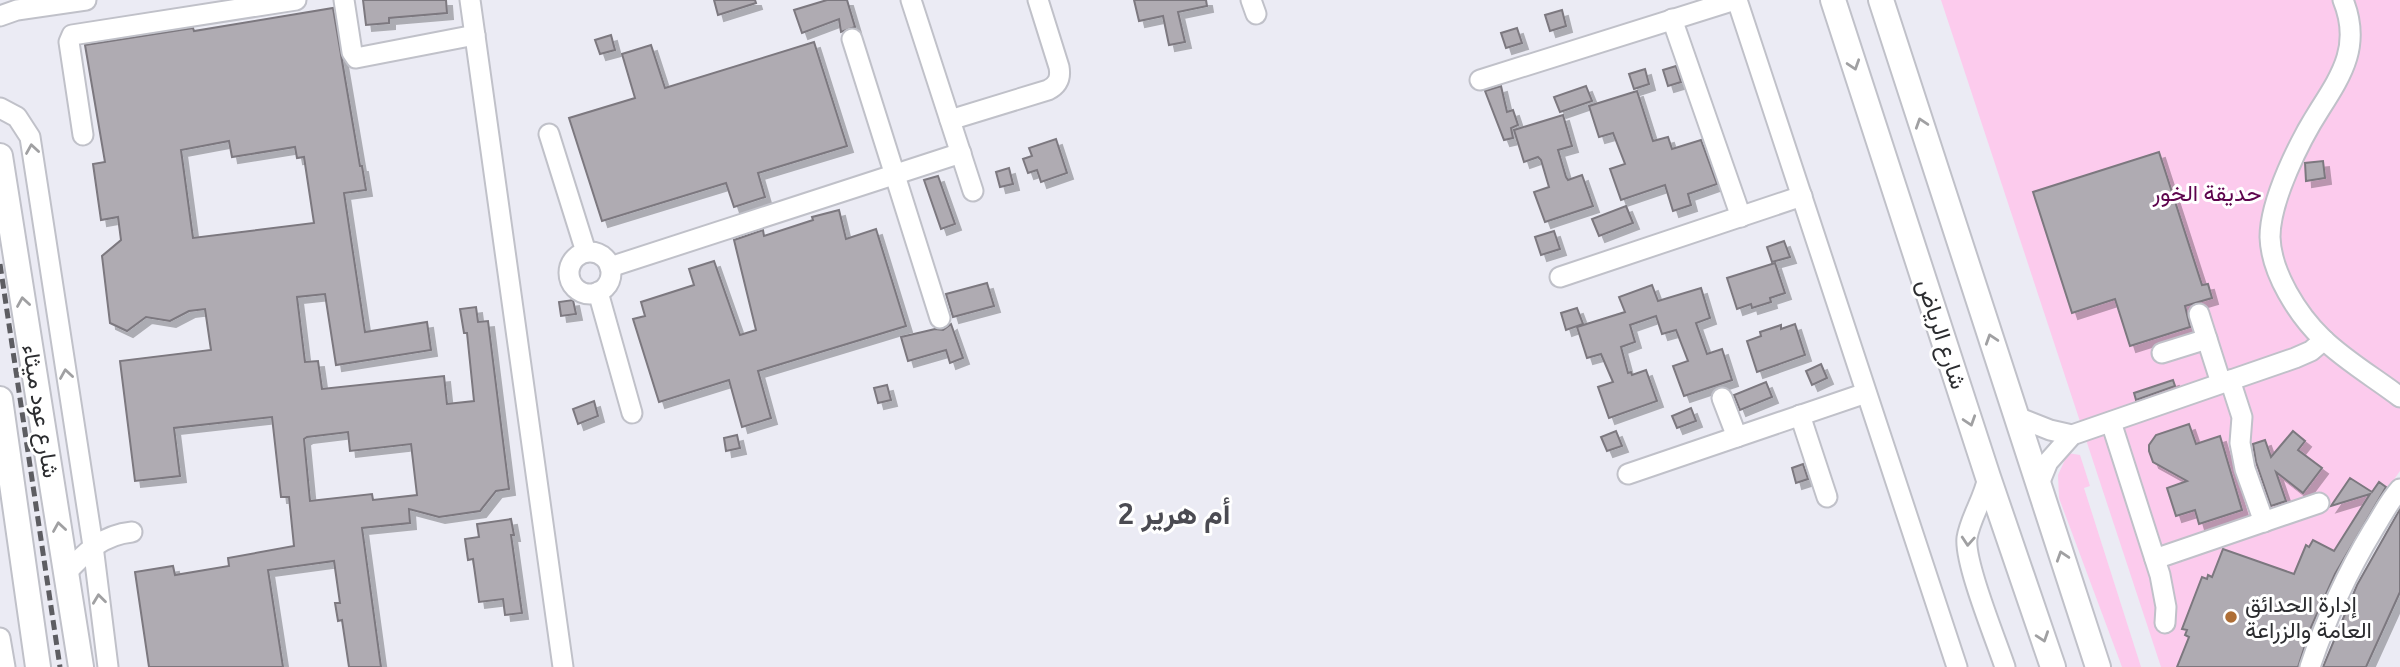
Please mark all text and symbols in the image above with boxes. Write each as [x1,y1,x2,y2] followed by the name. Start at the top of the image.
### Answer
[1846,59,1861,71] one-way arrow
[1915,117,1929,130] one-way arrow
[25,143,40,155] one-way arrow
[2151,180,2262,208] park label: حديقة الخور
[1909,276,1972,393] street label: شارع الرياض
[16,296,31,308] one-way arrow
[1985,334,2000,346] one-way arrow
[15,342,64,480] street label: شارع عود ميثاء
[59,368,74,380] one-way arrow
[1962,415,1976,427] one-way arrow
[1118,496,1230,533] district label: أم هرير 2
[52,521,67,533] one-way arrow
[1961,536,1976,547] one-way arrow
[2056,550,2070,562] one-way arrow
[2245,591,2372,645] place label: إدارة الحدائق العامة والزراعة
[92,593,107,605] one-way arrow
[2223,609,2239,625] marker: إدارة الحدائق العامة والزراعة
[2035,630,2049,642] one-way arrow

